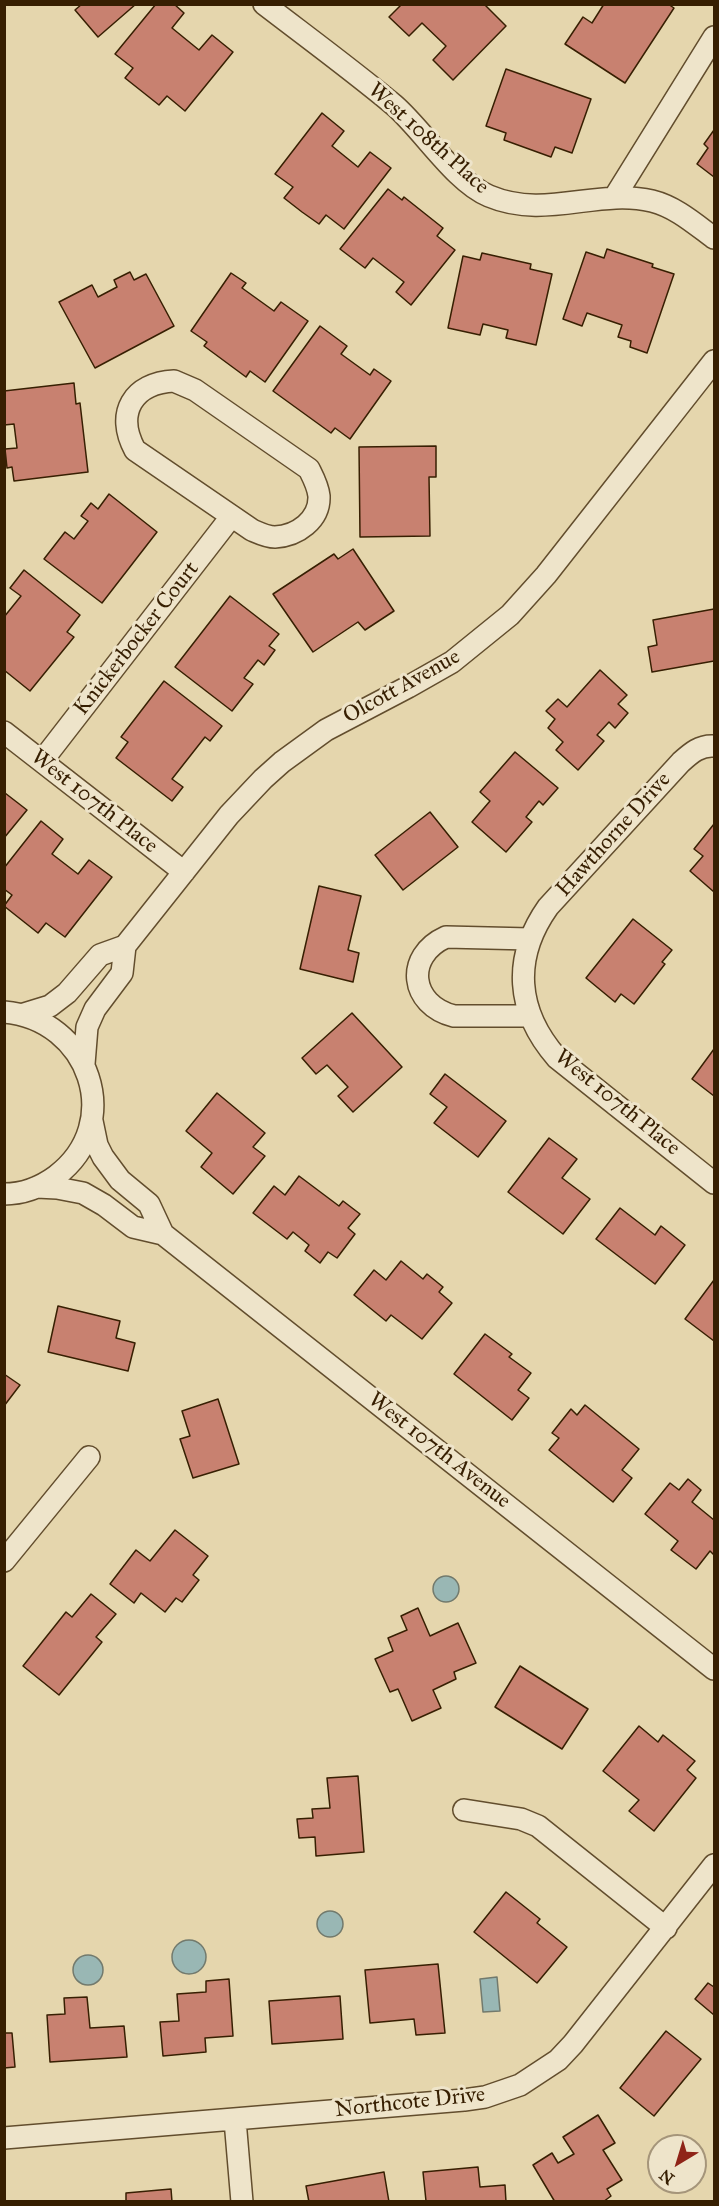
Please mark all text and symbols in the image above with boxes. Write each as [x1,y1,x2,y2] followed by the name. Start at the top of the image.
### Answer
[362,78,494,200] street label: West 108th Place
[69,557,205,721] street label: Knickerbocker Court
[339,644,465,730] street label: Olcott Avenue
[25,744,163,860] street label: West 107th Place
[551,767,677,903] street label: Hawthorne Drive
[549,1044,685,1162] street label: West 107th Place
[362,1387,516,1515] street label: West 107th Avenue
[334,2082,486,2124] street label: Northcote Drive
[647,2134,707,2194] north arrow
[656,2165,678,2189] text: N

